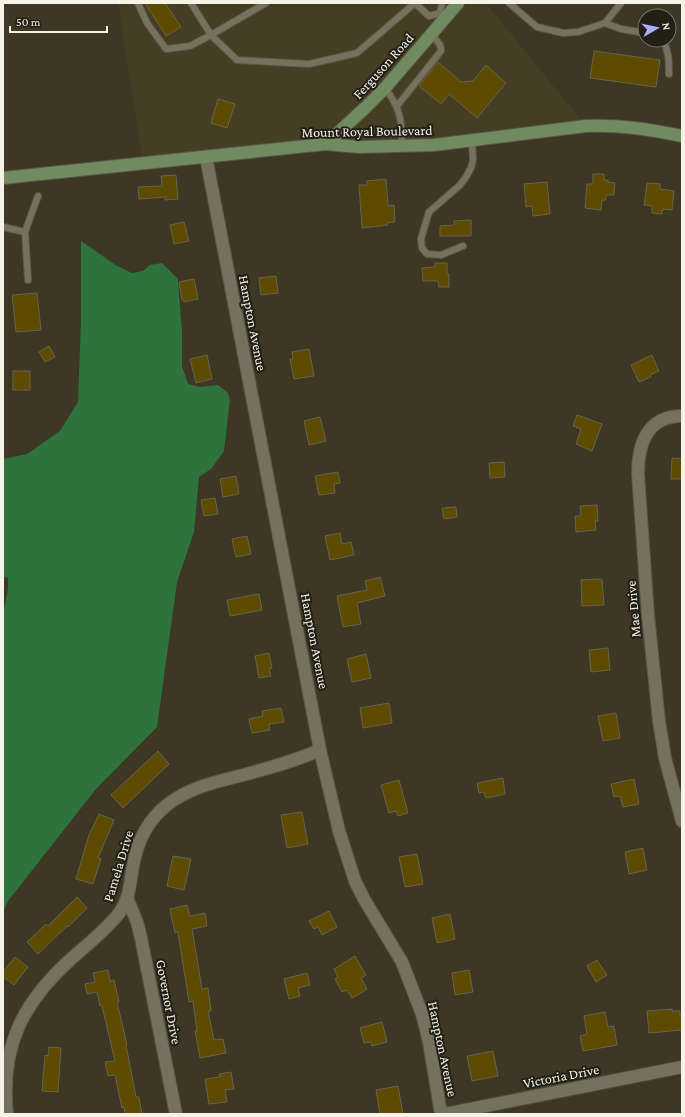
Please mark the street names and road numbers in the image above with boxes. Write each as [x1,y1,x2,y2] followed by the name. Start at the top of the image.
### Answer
[349,29,417,102] street label: Ferguson Road
[301,122,433,140] street label: Mount Royal Boulevard
[236,274,270,372] street label: Hampton Avenue
[623,580,643,638] street label: Mae Drive
[298,592,332,690] street label: Hampton Avenue
[100,828,136,904] street label: Pamela Drive
[153,958,185,1046] street label: Governor Drive
[425,1000,461,1098] street label: Hampton Avenue
[522,1061,600,1091] street label: Victoria Drive

